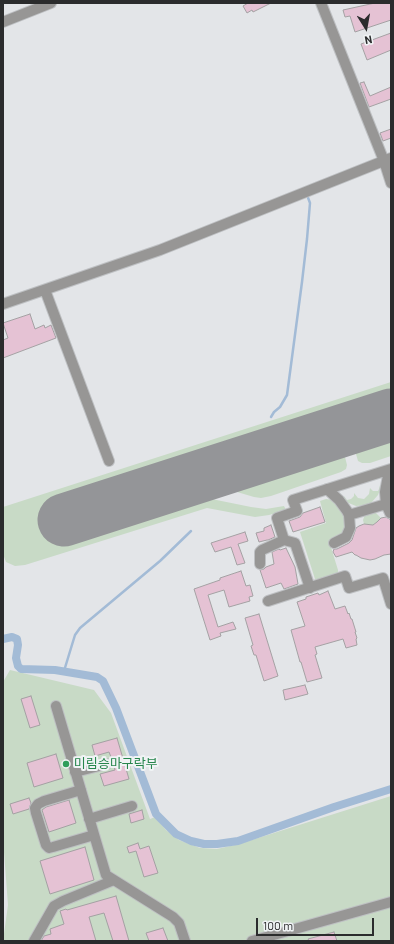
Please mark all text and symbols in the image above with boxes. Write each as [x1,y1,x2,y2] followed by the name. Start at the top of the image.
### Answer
[346,8,386,48] north arrow
[364,33,373,47] text: N
[74,756,158,772] place label: 미림승마구락부
[61,759,71,769] marker: 미림승마구락부
[258,910,376,936] scale bar
[263,918,293,932] text: 100 m

